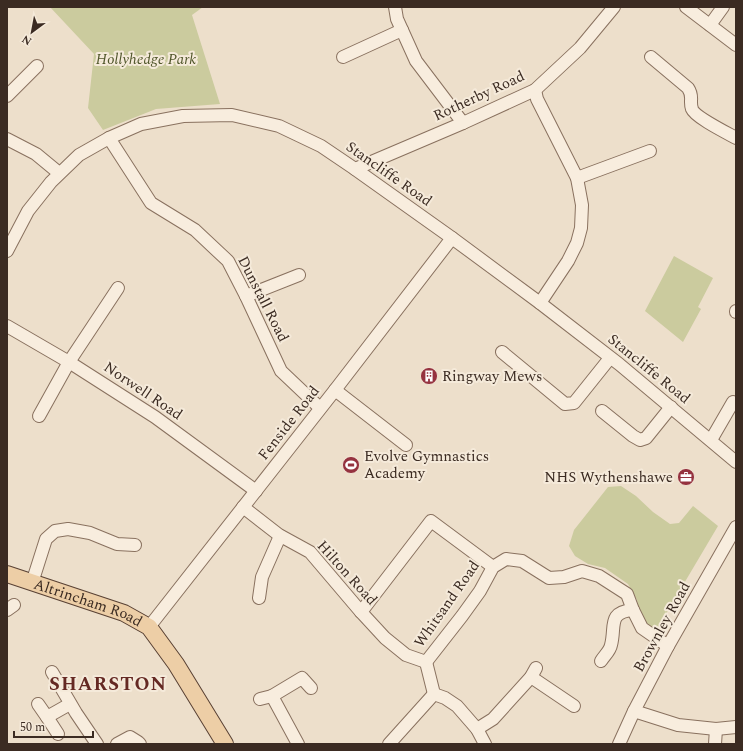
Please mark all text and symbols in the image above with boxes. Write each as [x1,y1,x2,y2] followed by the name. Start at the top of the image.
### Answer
[12,12,52,52] north arrow
[19,30,35,50] text: N
[96,48,196,71] park label: Hollyhedge Park
[430,65,528,127] street label: Rotherby Road
[341,136,437,212] street label: Stancliffe Road
[231,252,295,346] street label: Dunstall Road
[603,328,695,410] street label: Stancliffe Road
[99,356,187,426] street label: Norwell Road
[442,365,542,388] place label: Ringway Mews
[419,366,439,386] building icon: Ringway Mews
[252,381,326,465] street label: Fenside Road
[364,445,489,485] place label: Evolve Gymnastics Academy
[341,455,361,475] sports icon: Evolve Gymnastics Academy
[544,466,673,489] place label: NHS Wythenshawe
[676,467,696,487] office icon: NHS Wythenshawe
[311,535,383,611] street label: Hilton Road
[408,556,486,652] street label: Whitsand Road
[31,572,147,633] street label: Altrincham Road
[628,578,696,676] street label: Brownley Road
[49,670,167,699] district label: SHARSTON
[14,713,93,739] scale bar
[20,718,45,737] text: 50 m

